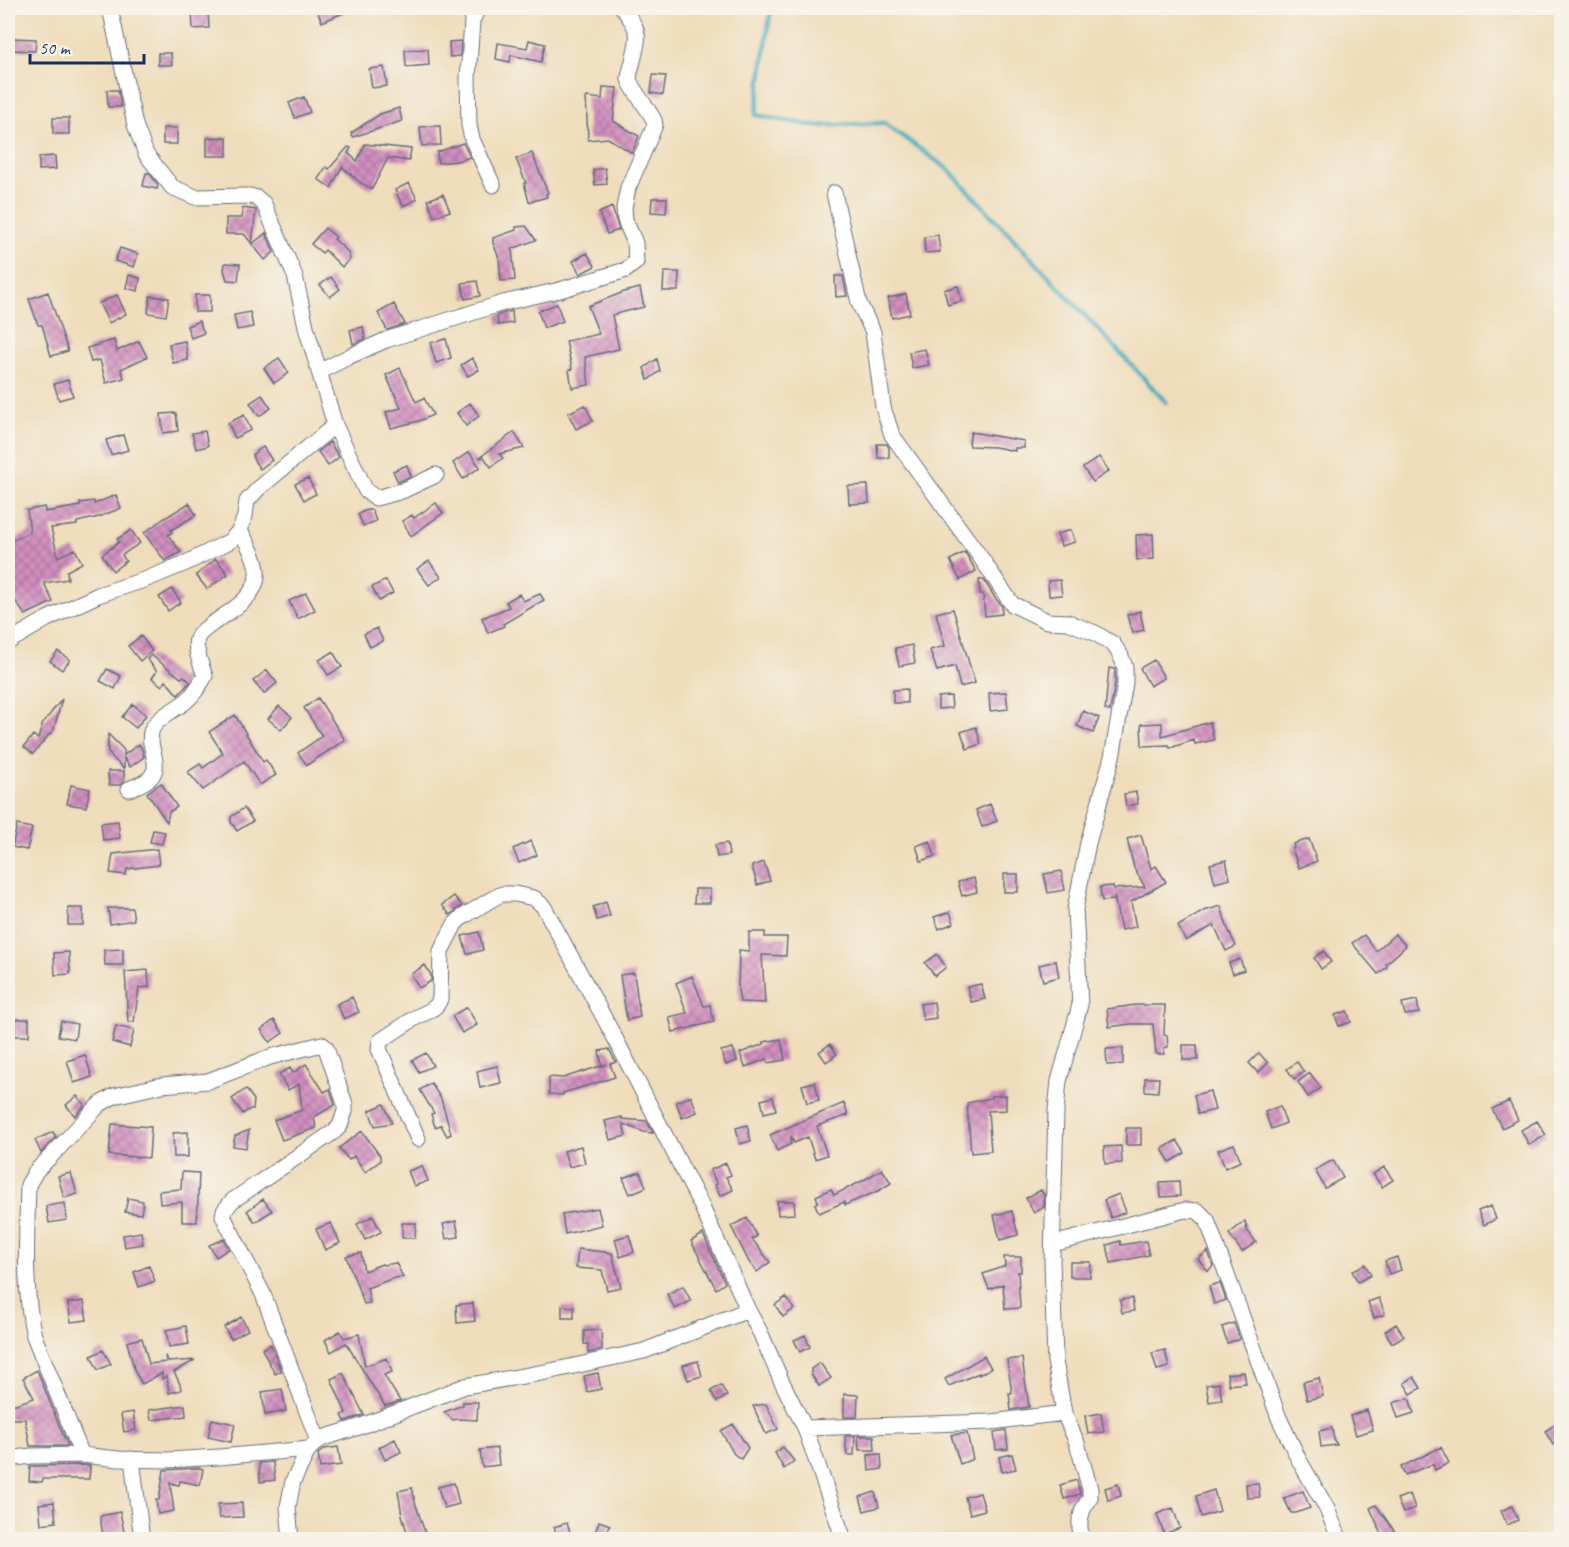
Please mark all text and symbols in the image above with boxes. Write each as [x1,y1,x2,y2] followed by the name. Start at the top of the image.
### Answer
[30,27,144,65] scale bar
[39,37,72,59] text: 50 m

